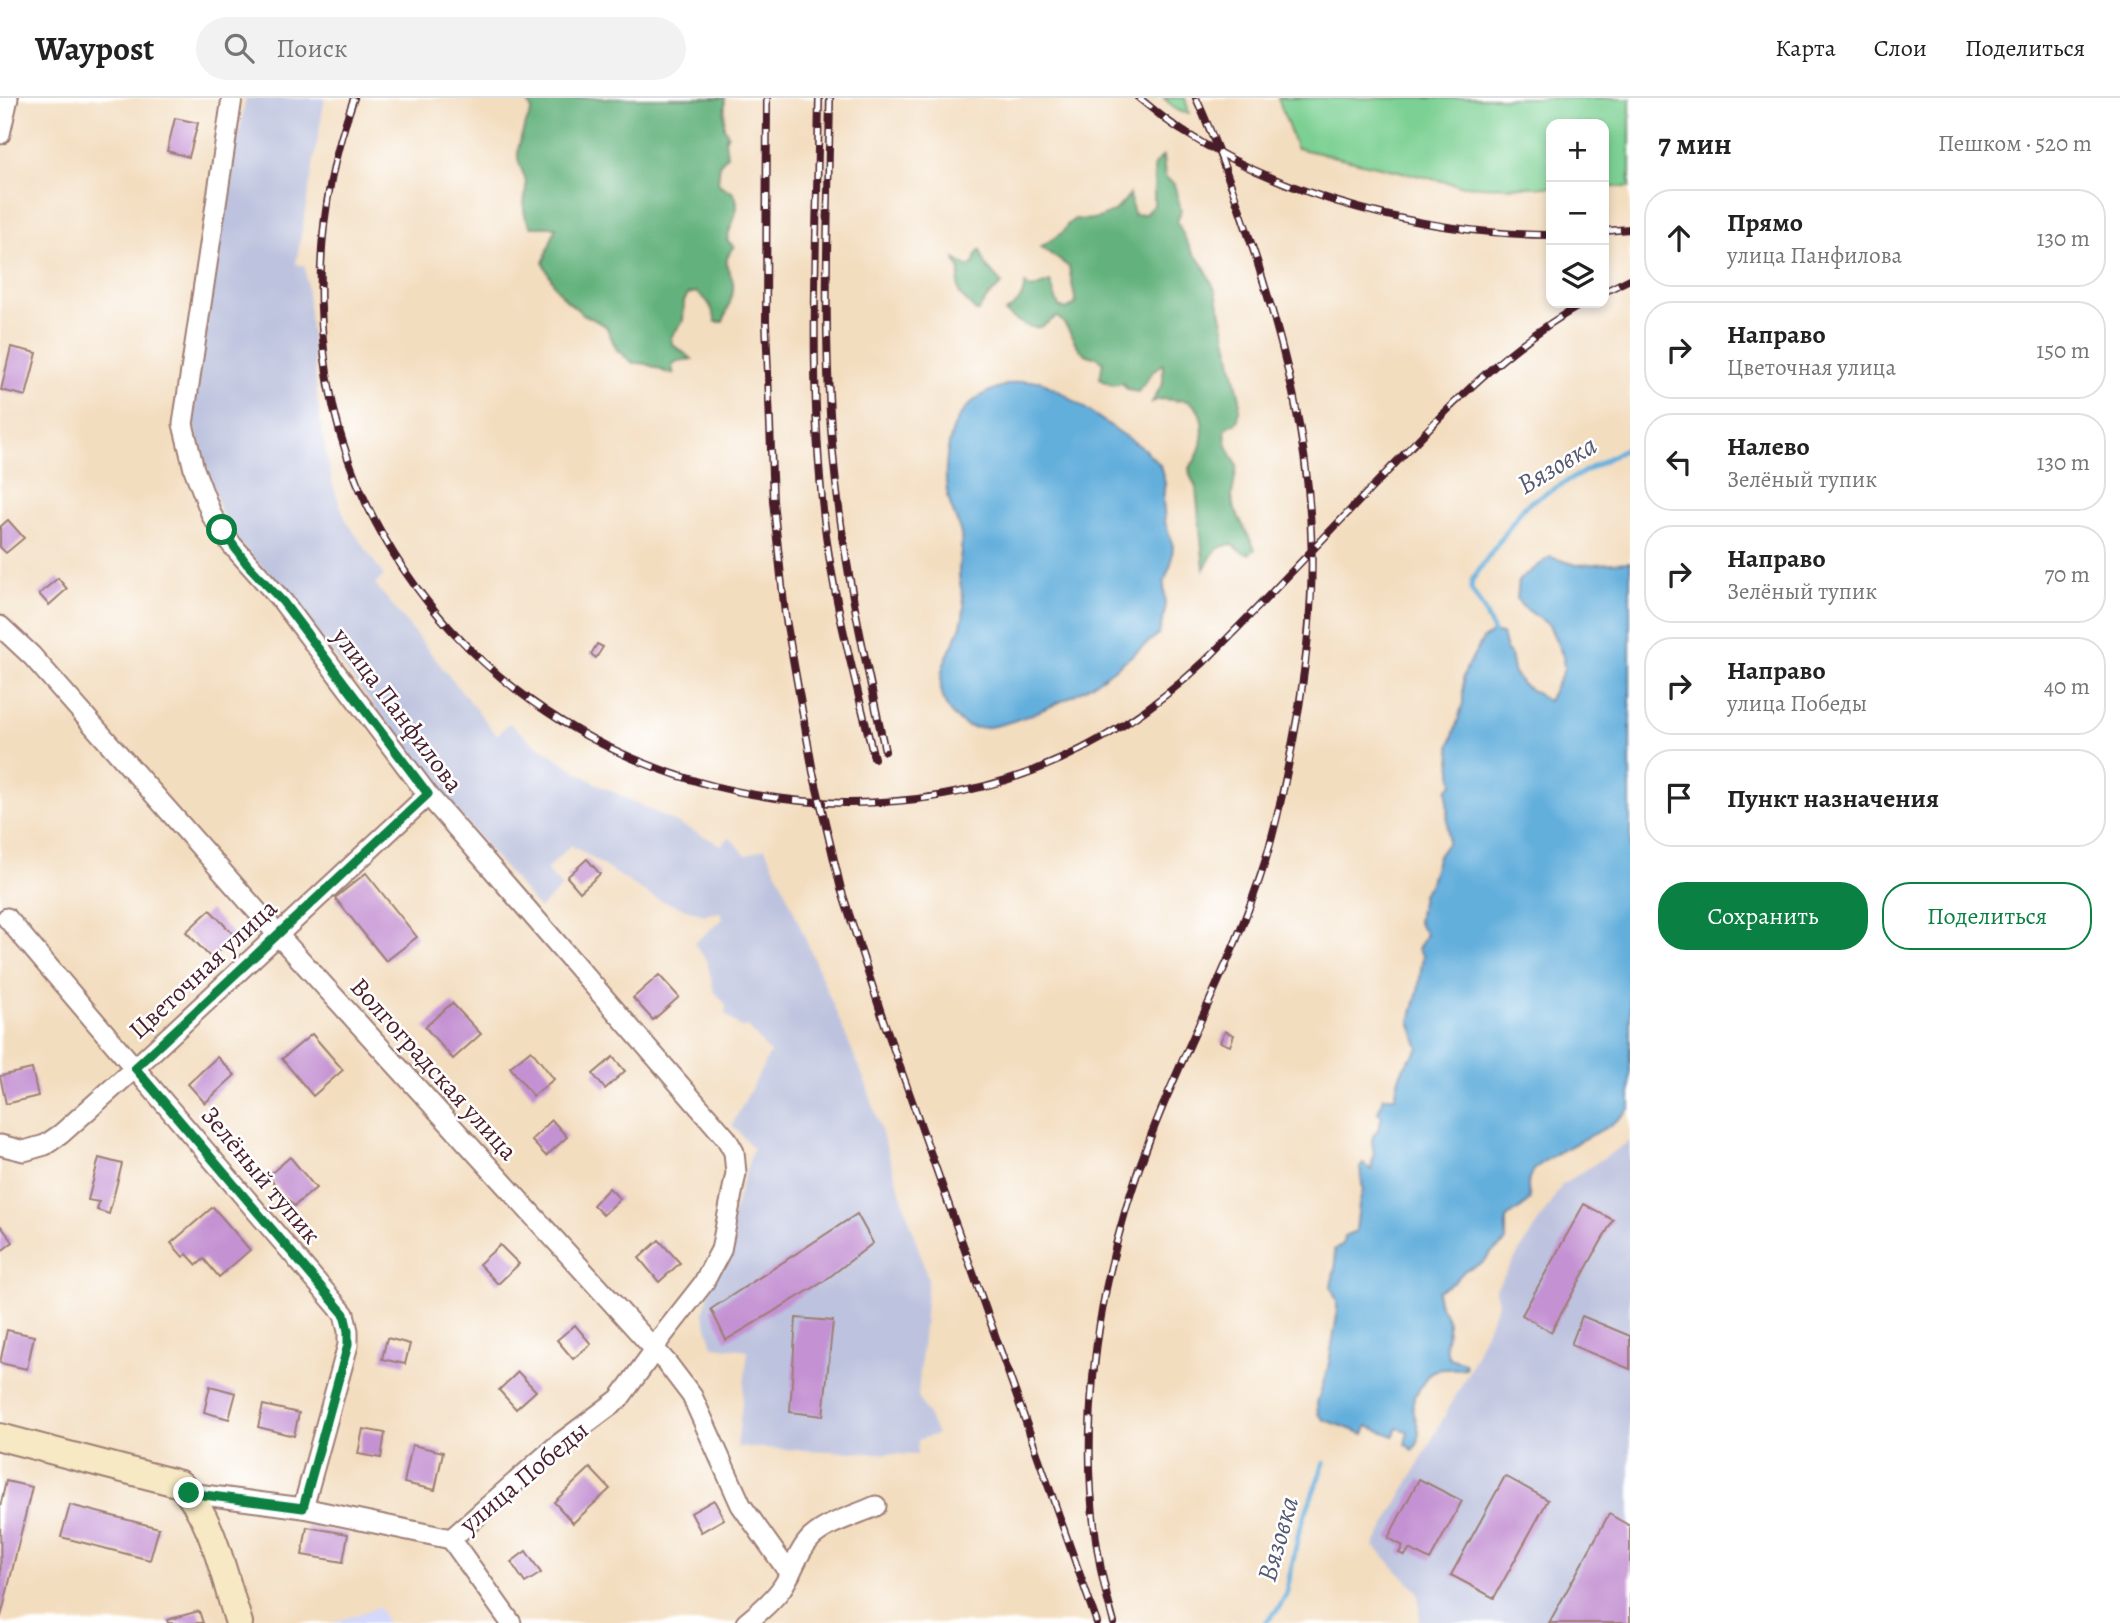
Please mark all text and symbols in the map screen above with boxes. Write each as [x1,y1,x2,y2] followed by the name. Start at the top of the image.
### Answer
[196,17,686,80] search box
[35,26,154,71] text: Waypost
[220,29,258,67] icon: search
[276,31,347,66] text: Поиск
[1775,32,1836,64] text: Карта
[1874,32,1927,64] text: Слои
[1965,32,2085,64] text: Поделиться
[1546,119,1609,308] map controls
[1546,119,1609,182] button: +
[1658,124,1732,164] text: 7 мин
[1938,128,2092,159] text: Пешком · 520 m
[1546,182,1609,245] button: −
[1727,205,1803,240] text: Прямо
[1660,219,1698,257] icon: ahead
[2037,223,2090,254] text: 130 m
[1727,240,1902,271] text: улица Панфилова
[1546,245,1609,308] button: layers
[1727,317,1826,352] text: Направо
[1660,331,1698,369] icon: right
[2036,335,2090,366] text: 150 m
[1727,352,1896,383] text: Цветочная улица
[1510,426,1604,504] water label: Вязовка
[1727,429,1810,464] text: Налево
[1660,443,1698,481] icon: left
[2037,447,2090,478] text: 130 m
[1727,464,1877,495] text: Зелёный тупик
[206,514,237,545] route start
[1727,541,1826,576] text: Направо
[1660,555,1698,593] icon: right
[2044,559,2090,590] text: 70 m
[1727,576,1877,607] text: Зелёный тупик
[324,620,472,800] street label: улица Панфилова
[1727,653,1826,688] text: Направо
[1660,667,1698,705] icon: right
[2044,671,2090,702] text: 40 m
[1727,688,1867,719] text: улица Победы
[1660,779,1698,817] icon: arrive
[1727,781,1939,816] text: Пункт назначения
[1658,882,1868,950] button: Сохранить
[1882,882,2092,950] button: Поделиться
[121,891,285,1047] street label: Цветочная улица
[342,970,526,1168] street label: Волгоградская улица
[193,1099,329,1251] street label: Зелёный тупик
[451,1413,596,1542] street label: улица Победы
[173,1477,204,1508] route end
[1248,1492,1308,1586] water label: Вязовка

